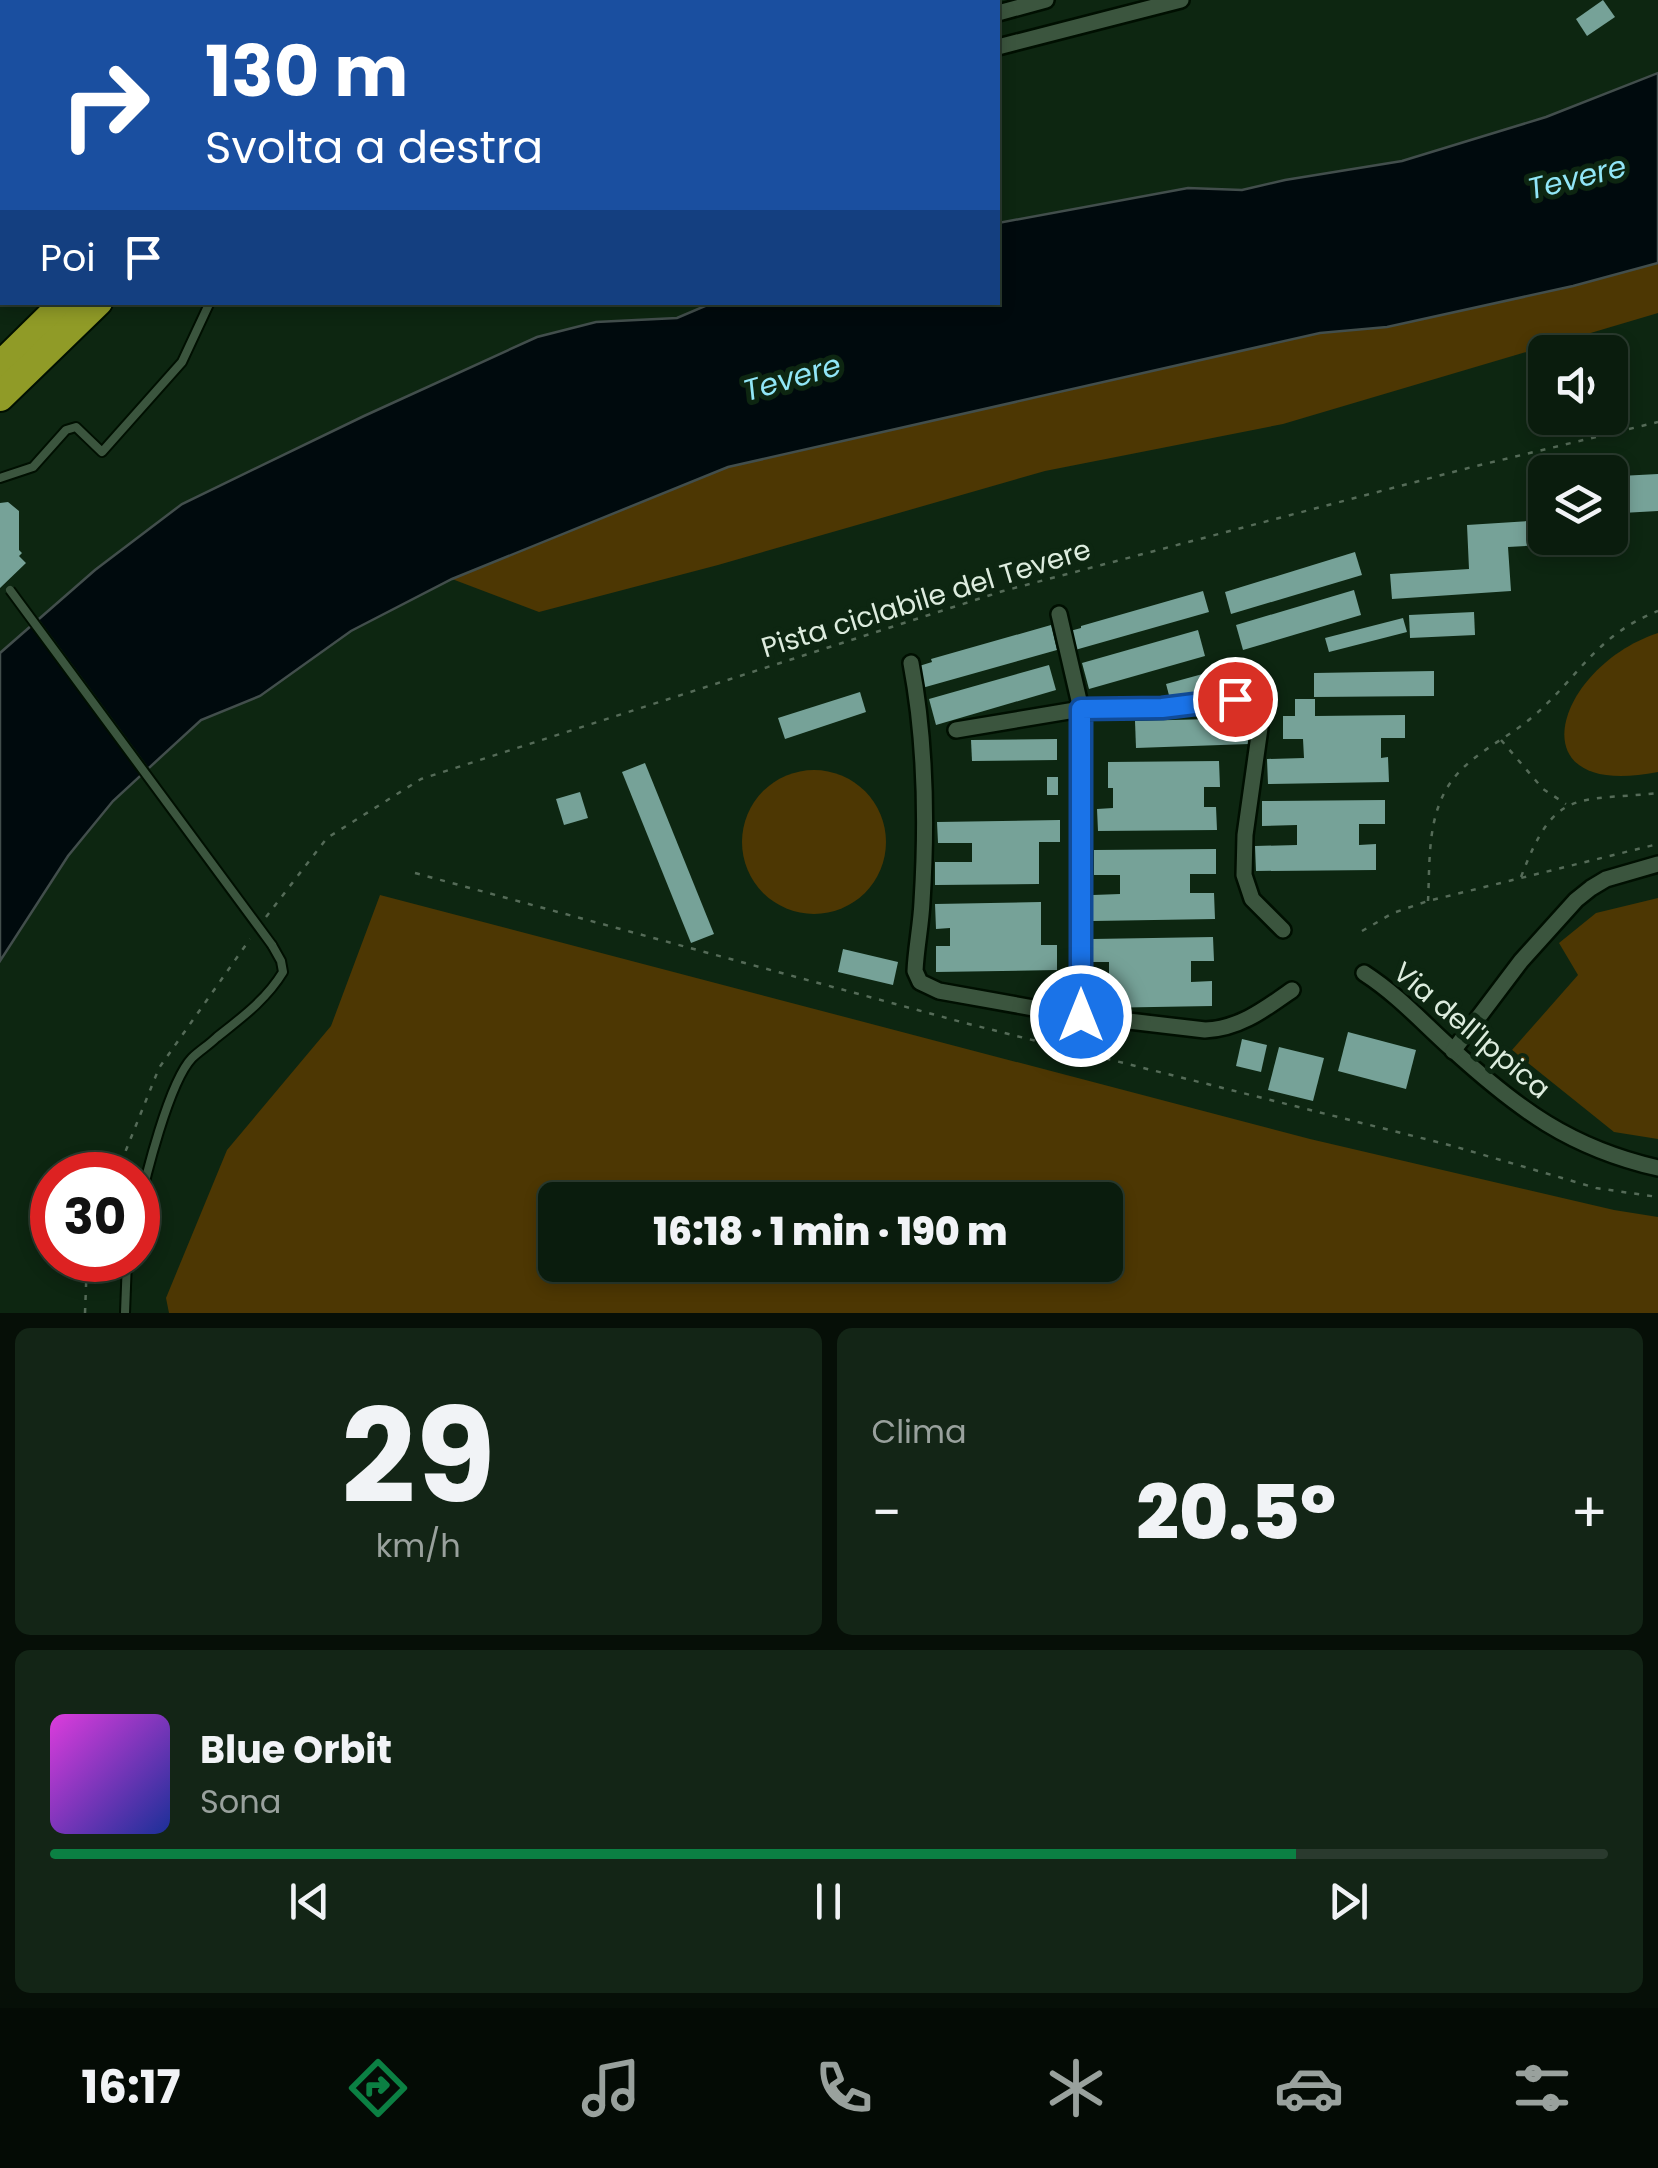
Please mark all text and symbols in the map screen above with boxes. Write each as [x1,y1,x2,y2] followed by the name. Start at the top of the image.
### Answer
[205,22,408,121] text: 130 m
[40,40,170,170] icon: right
[205,116,543,179] text: Svolta a destra
[1523,145,1631,210] water label: Tevere
[116,230,171,285] icon: arrive
[40,231,96,284] text: Poi
[1528,335,1628,555] map controls
[1528,335,1628,435] button: sound
[738,343,846,412] water label: Tevere
[1528,455,1628,555] button: layers
[757,530,1096,667] street label: Pista ciclabile del Tevere
[1193,657,1278,742] pin
[1208,672,1263,727] icon: arrive
[1385,953,1559,1108] street label: Via dell'Ippica
[1029,964,1133,1068] position arrow
[30,1152,160,1282] speed limit sign: 30
[653,1205,1008,1258] text: 16:18 · 1 min · 190 m
[341,1365,495,1548] text: 29
[872,1409,967,1454] text: Clima
[1136,1460,1336,1565] text: 20.5°
[872,1474,902,1551] text: −
[1570,1474,1608,1551] text: +
[376,1523,461,1568] text: km/h
[200,1723,392,1776] text: Blue Orbit
[200,1779,281,1824] text: Sona
[282,1874,337,1929] icon: previous
[801,1874,856,1929] icon: pause
[1321,1874,1376,1929] icon: next
[343,2053,413,2123] icon: directions
[576,2053,646,2123] icon: music
[809,2053,879,2123] icon: phone
[1041,2053,1111,2123] icon: climate
[1274,2053,1344,2123] icon: car
[1507,2053,1577,2123] icon: filters
[81,2056,181,2119] text: 16:17

